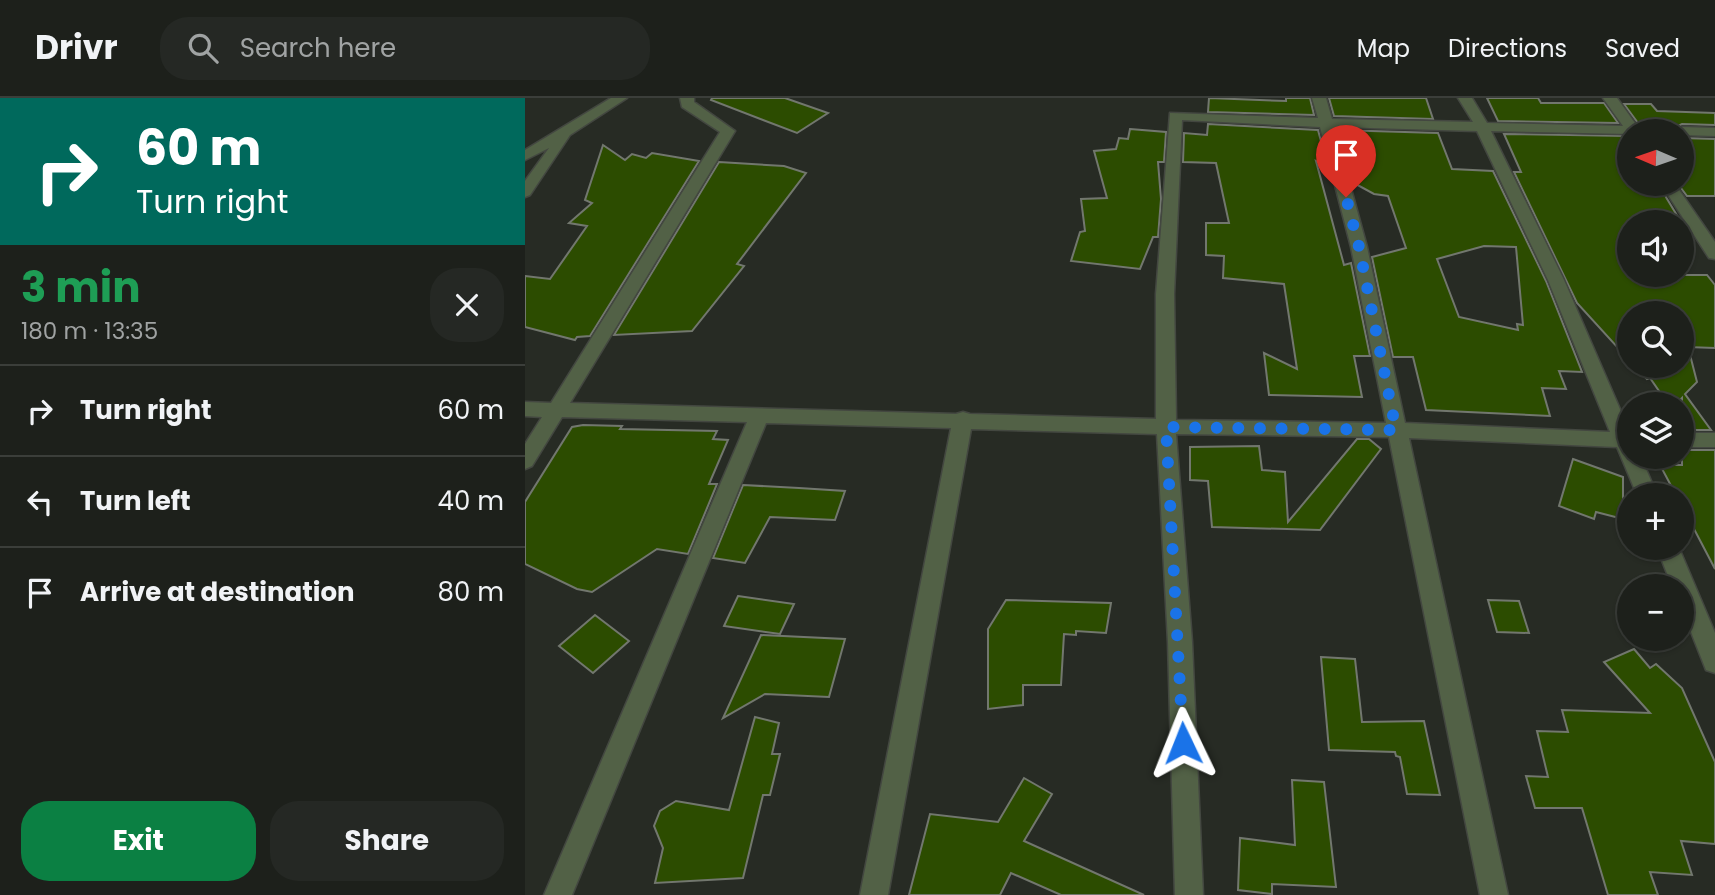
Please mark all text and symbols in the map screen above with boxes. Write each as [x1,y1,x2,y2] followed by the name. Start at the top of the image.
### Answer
[160,17,650,80] search box
[35,24,118,71] text: Drivr
[184,29,222,67] icon: search
[240,30,396,66] text: Search here
[1357,32,1410,65] text: Map
[1448,32,1567,65] text: Directions
[1605,32,1680,65] text: Saved
[136,114,261,182] text: 60 m
[1617,119,1694,196] north arrow
[1617,119,1694,651] map controls
[1316,125,1376,197] pin
[21,126,112,217] icon: right
[1327,136,1365,174] icon: arrive
[136,179,288,224] text: Turn right
[1617,210,1694,287] button: sound
[21,258,141,317] text: 3 min
[430,268,504,342] button: close
[1617,301,1694,378] button: search
[21,315,158,347] text: 180 m · 13:35
[21,392,59,430] icon: right
[80,392,212,428] text: Turn right
[437,392,504,428] text: 60 m
[1617,392,1694,469] button: layers
[21,483,59,521] icon: left
[80,483,191,519] text: Turn left
[438,483,504,519] text: 40 m
[1617,483,1694,560] button: +
[21,574,59,612] icon: arrive
[80,574,355,610] text: Arrive at destination
[438,574,504,610] text: 80 m
[1617,574,1694,651] button: −
[1146,706,1220,780] position arrow
[21,801,256,881] button: Exit
[270,801,504,881] button: Share

